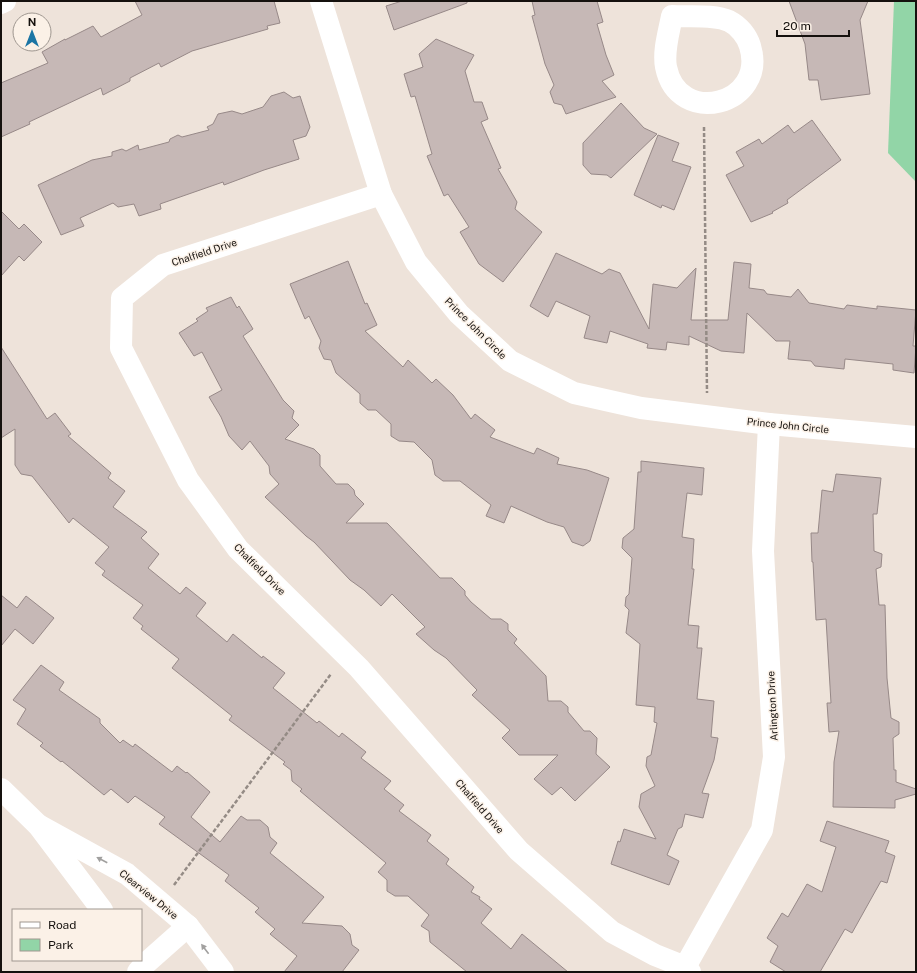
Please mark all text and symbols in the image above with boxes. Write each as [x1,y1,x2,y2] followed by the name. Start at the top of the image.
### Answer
[12,12,52,52] north arrow
[777,12,849,38] scale bar
[28,16,36,28] text: N
[783,19,811,33] text: 20 m
[170,236,239,268] street label: Chalfield Drive
[443,295,510,362] street label: Prince John Circle
[746,415,830,435] street label: Prince John Circle
[232,541,289,598] street label: Chalfield Drive
[764,670,780,741] street label: Arlington Drive
[453,776,507,836] street label: Chalfield Drive
[96,857,108,863] one-way arrow
[117,867,181,922] street label: Clearview Drive
[12,909,142,961] legend
[48,918,76,932] text: Road
[48,938,74,952] text: Park
[201,943,210,954] one-way arrow

